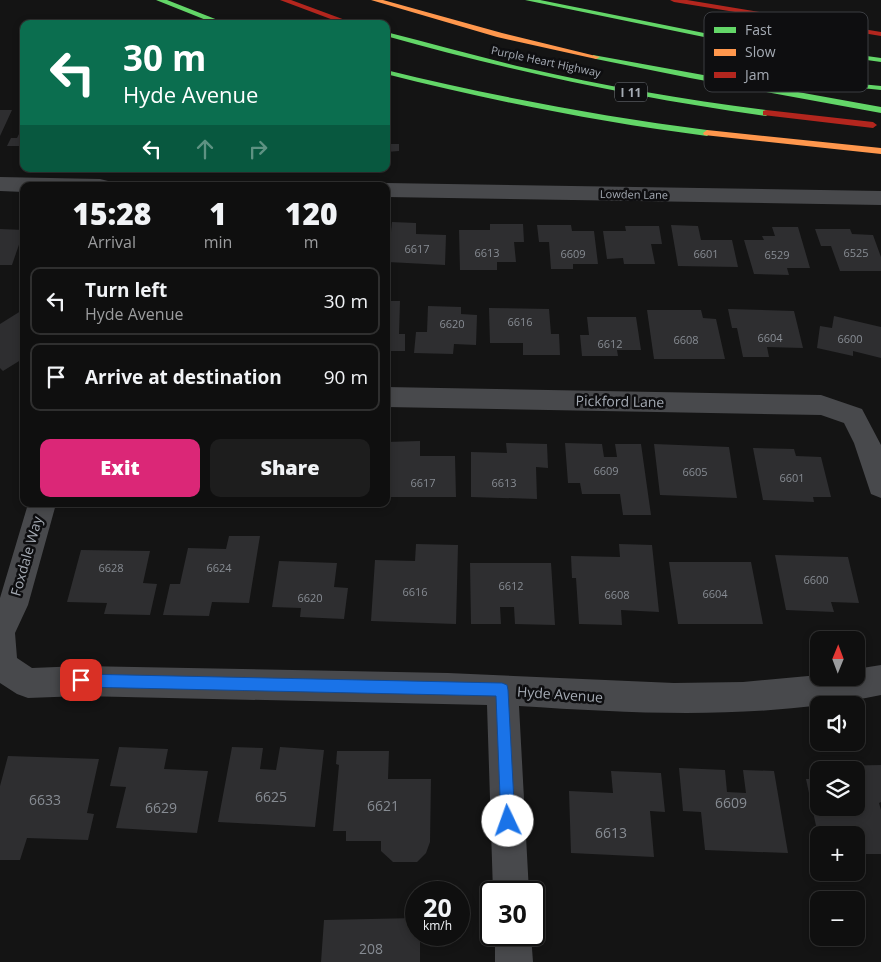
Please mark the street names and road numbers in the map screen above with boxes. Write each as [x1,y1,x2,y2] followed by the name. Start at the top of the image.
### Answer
[490,42,603,80] street label: Purple Heart Highway
[615,82,647,101] road number: I 11
[600,186,668,202] street label: Lowden Lane
[576,391,665,411] street label: Pickford Lane
[6,513,47,598] street label: Foxdale Way
[516,682,604,706] street label: Hyde Avenue

